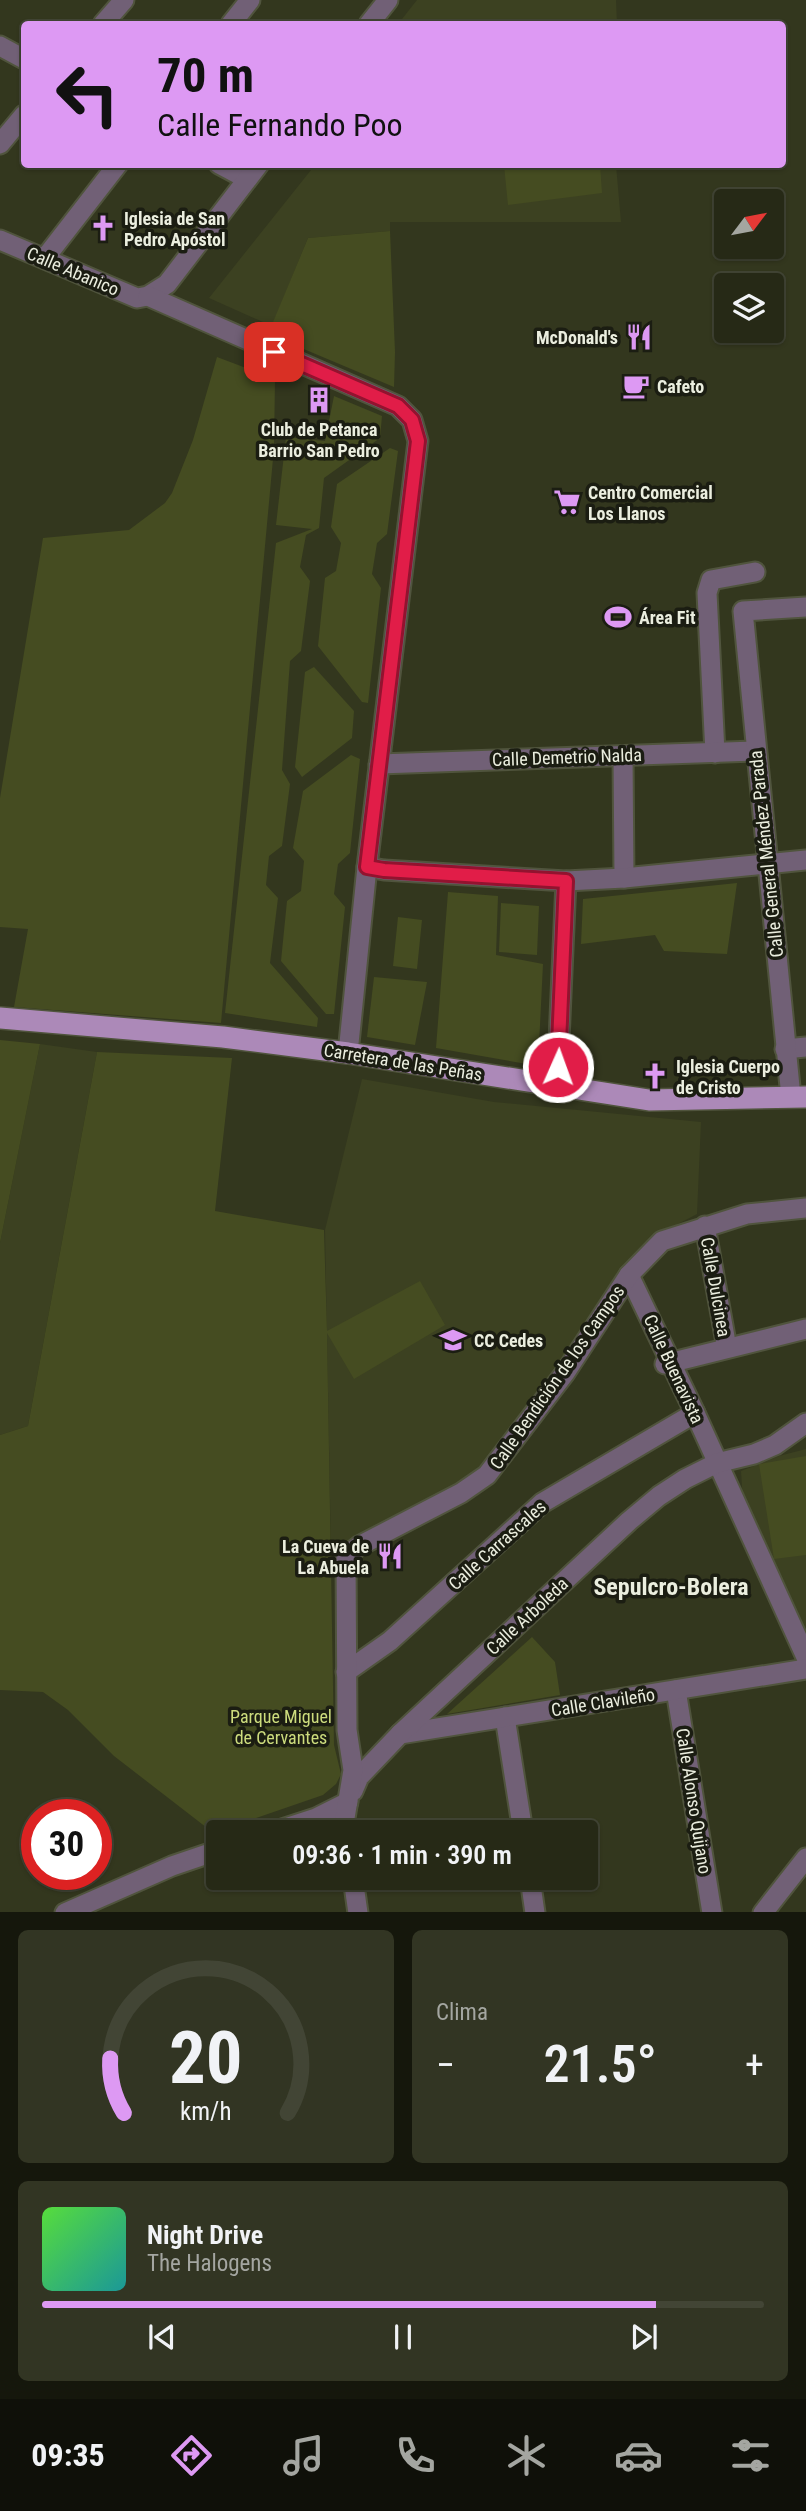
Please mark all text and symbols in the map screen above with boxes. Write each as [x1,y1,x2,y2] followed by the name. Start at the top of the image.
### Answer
[157,47,254,104] text: 70 m
[42,49,133,140] icon: left
[157,106,403,144] text: Calle Fernando Poo
[714,189,784,259] north arrow
[714,189,784,343] map controls
[124,208,226,250] place label: Iglesia de San Pedro Apóstol
[88,213,118,243] church icon: Iglesia de San Pedro Apóstol
[24,242,122,300] street label: Calle Abanico
[714,273,784,343] button: layers
[244,322,304,382] pin
[624,322,654,352] restaurant icon: McDonald's
[536,327,618,348] place label: McDonald's
[255,333,293,371] icon: arrive
[621,371,651,401] cafe icon: Cafeto
[657,376,704,397] place label: Cafeto
[304,385,334,415] building icon: Club de Petanca Barrio San Pedro
[258,419,380,461] place label: Club de Petanca Barrio San Pedro
[588,482,713,524] place label: Centro Comercial Los Llanos
[552,487,582,517] supermarket icon: Centro Comercial Los Llanos
[603,602,633,632] sports icon: Área Fit
[639,607,696,628] place label: Área Fit
[492,744,642,770] street label: Calle Demetrio Nalda
[745,750,787,958] street label: Calle General Méndez Parada
[521,1030,595,1104] position arrow
[322,1039,484,1085] street label: Carretera de las Peñas
[676,1056,780,1098] place label: Iglesia Cuerpo de Cristo
[640,1061,670,1091] church icon: Iglesia Cuerpo de Cristo
[697,1235,735,1339] street label: Calle Dulcinea
[485,1281,629,1473] street label: Calle Bendición de los Campos
[640,1311,708,1427] street label: Calle Buenavista
[438,1325,468,1355] school or university icon: CC Cedes
[474,1330,543,1351] place label: CC Cedes
[444,1496,550,1594] street label: Calle Carrascales
[282,1536,369,1578] place label: La Cueva de La Abuela
[375,1541,405,1571] restaurant icon: La Cueva de La Abuela
[482,1573,572,1659] street label: Calle Arboleda
[593,1573,749,1601] district label: Sepulcro-Bolera
[550,1683,656,1721] street label: Calle Clavileño
[230,1706,332,1748] park label: Parque Miguel de Cervantes
[672,1727,716,1875] street label: Calle Alonso Quijano
[21,1799,112,1890] speed limit sign: 30
[292,1840,512,1870] text: 09:36 · 1 min · 390 m
[436,1999,488,2026] text: Clima
[169,2015,243,2101] text: 20
[543,2034,657,2095] text: 21.5°
[436,2043,455,2087] text: −
[745,2043,764,2087] text: +
[180,2096,232,2125] text: km/h
[147,2220,263,2250] text: Night Drive
[147,2250,272,2277] text: The Halogens
[143,2318,181,2356] icon: previous
[384,2318,422,2356] icon: pause
[625,2318,663,2356] icon: next
[167,2431,216,2480] icon: directions
[279,2431,328,2480] icon: music
[391,2431,440,2480] icon: phone
[502,2431,551,2480] icon: climate
[614,2431,663,2480] icon: car
[726,2431,775,2480] icon: filters
[31,2436,105,2474] text: 09:35

